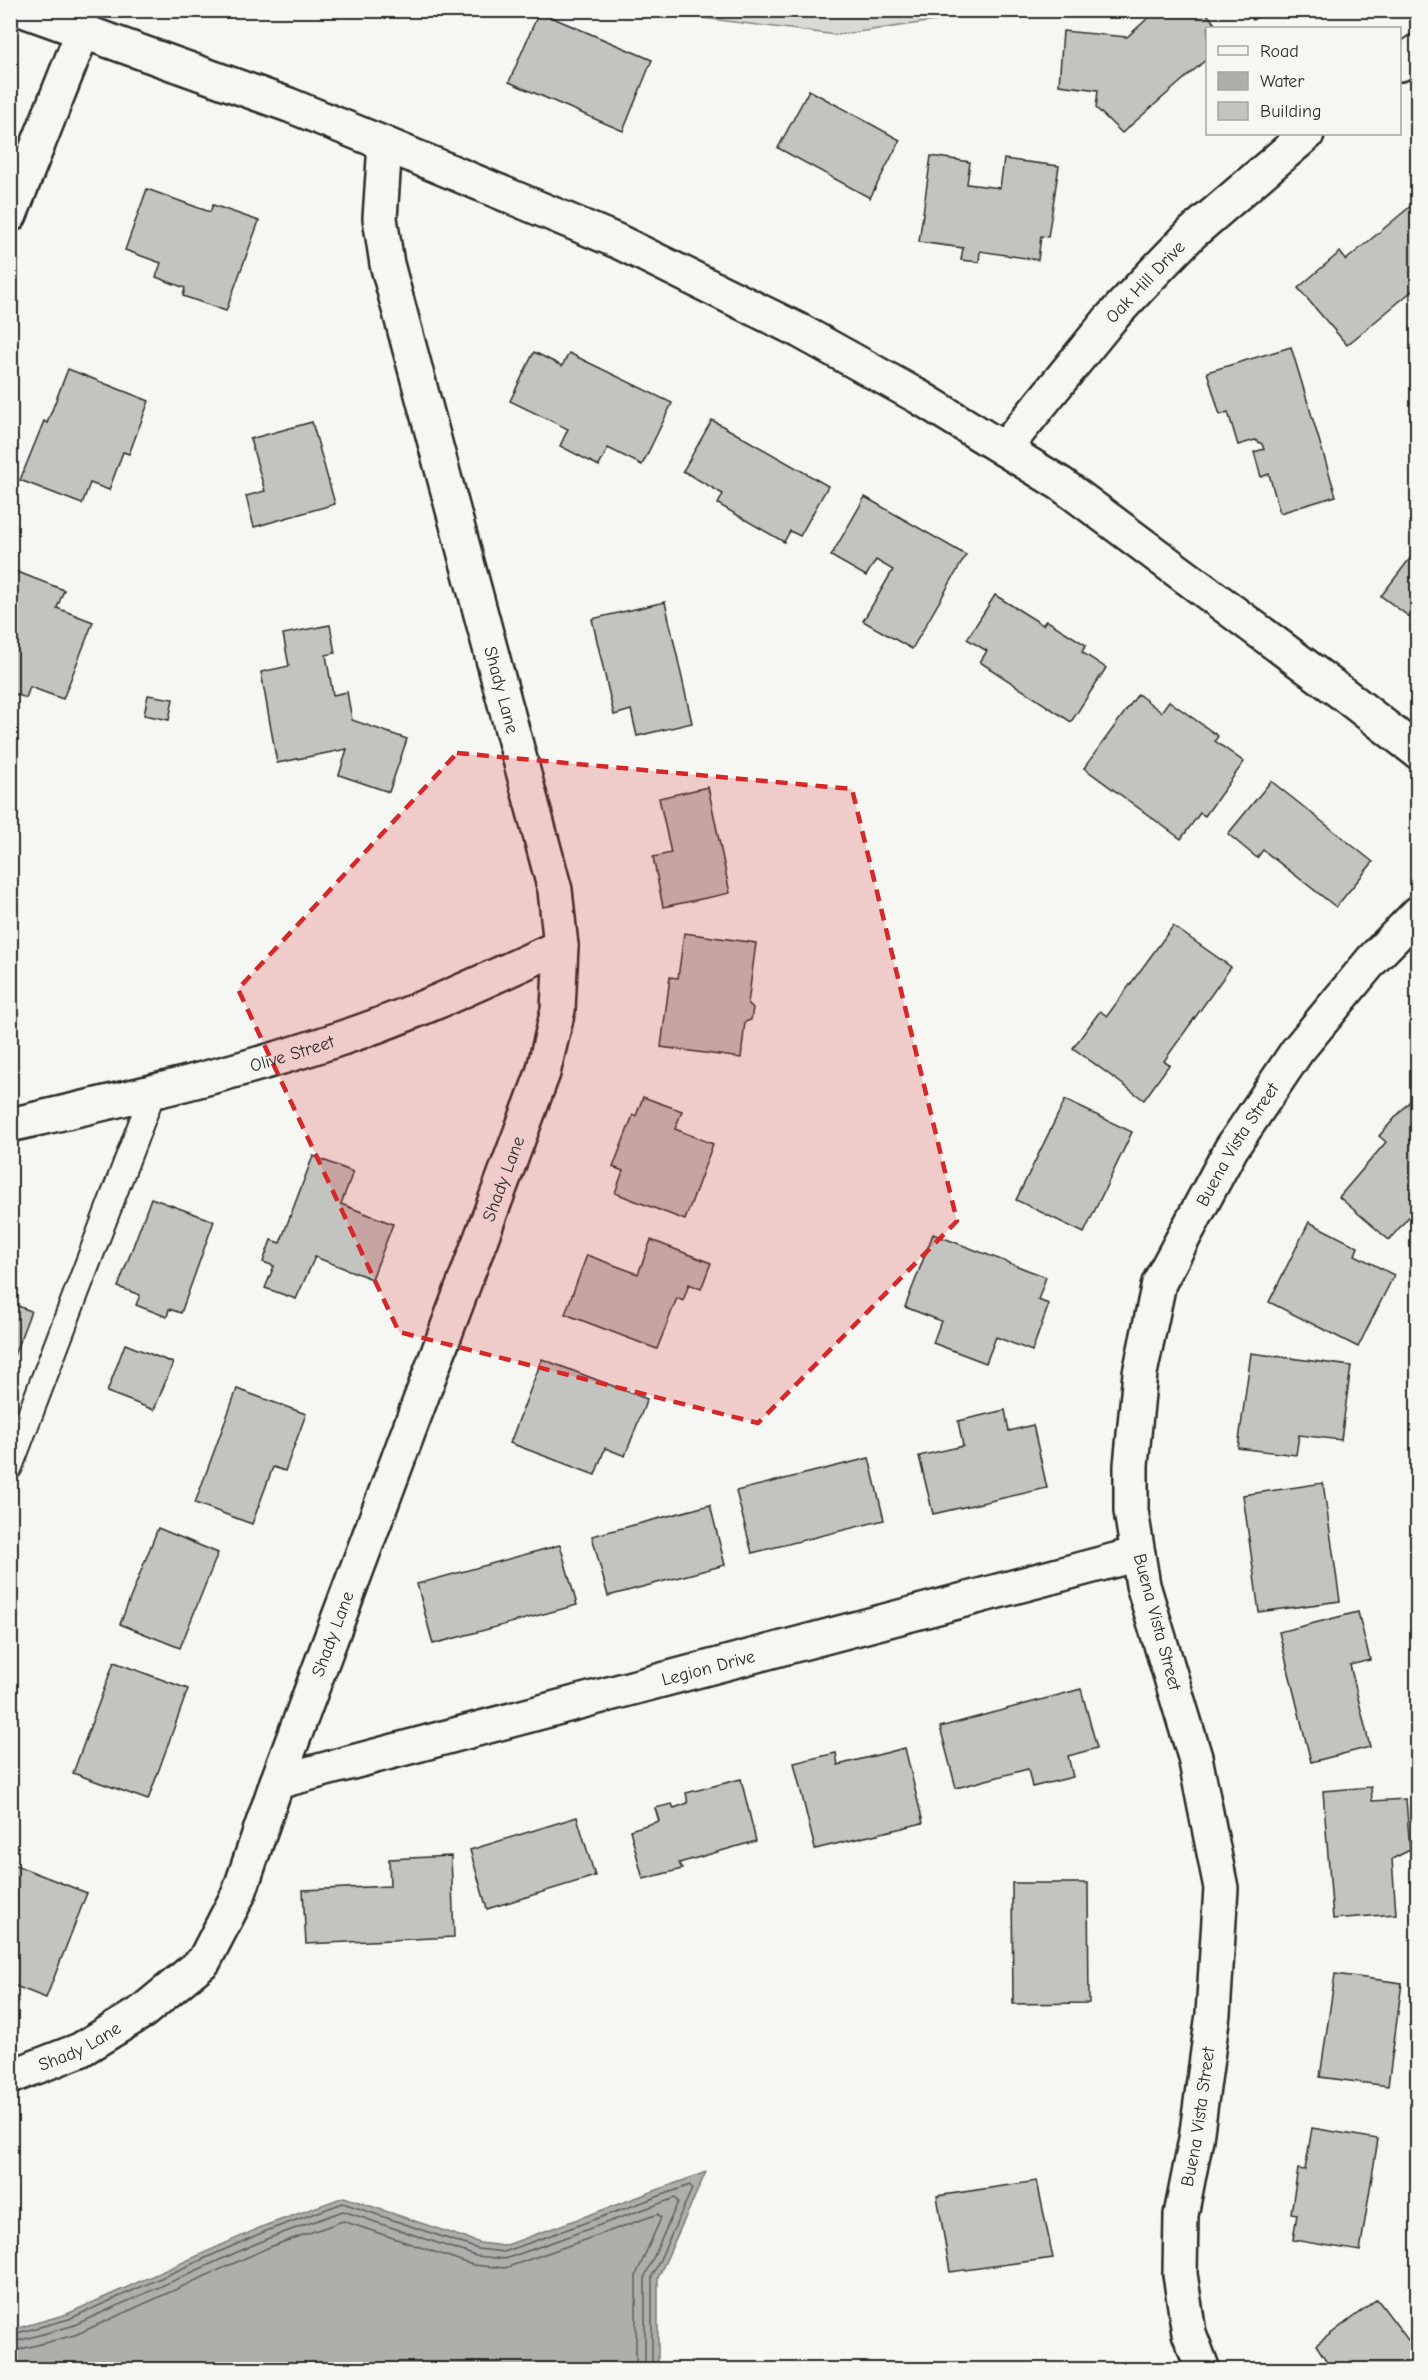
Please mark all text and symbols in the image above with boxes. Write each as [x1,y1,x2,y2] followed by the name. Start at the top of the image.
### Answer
[1206,27,1401,135] legend
[1260,41,1299,62] text: Road
[1260,71,1305,92] text: Water
[1260,101,1322,122] text: Building
[1101,236,1189,327] street label: Oak Hill Drive
[479,644,523,736] street label: Shady Lane
[248,1031,338,1076] street label: Olive Street
[1192,1078,1284,1210] street label: Buena Vista Street
[478,1133,529,1224] street label: Shady Lane
[1129,1551,1186,1694] street label: Buena Vista Street
[307,1588,358,1679] street label: Shady Lane
[659,1645,757,1690] street label: Legion Drive
[35,2017,124,2076] street label: Shady Lane
[1176,2045,1219,2188] street label: Buena Vista Street

